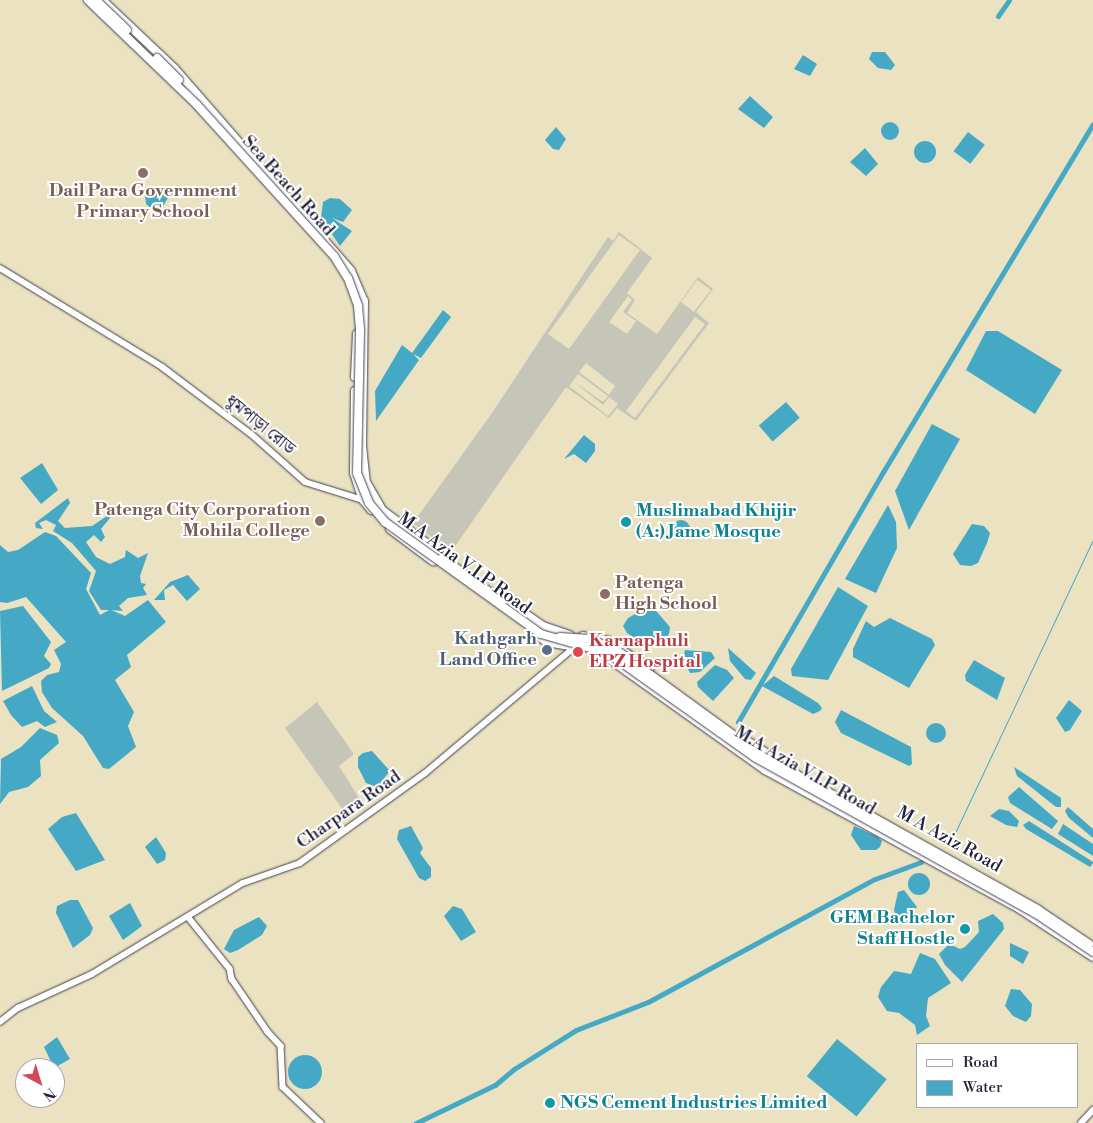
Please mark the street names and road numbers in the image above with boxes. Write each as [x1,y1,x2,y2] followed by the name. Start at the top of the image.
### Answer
[237,131,339,241] street label: Sea Beach Road
[221,390,299,460] street label: ধুমপাড়া রোড
[393,508,535,620] street label: M.A Azia V.I.P Road
[730,722,880,820] street label: M.A Azia V.I.P Road
[293,766,405,854] street label: Charpara Road
[893,802,1005,878] street label: M A Aziz Road

